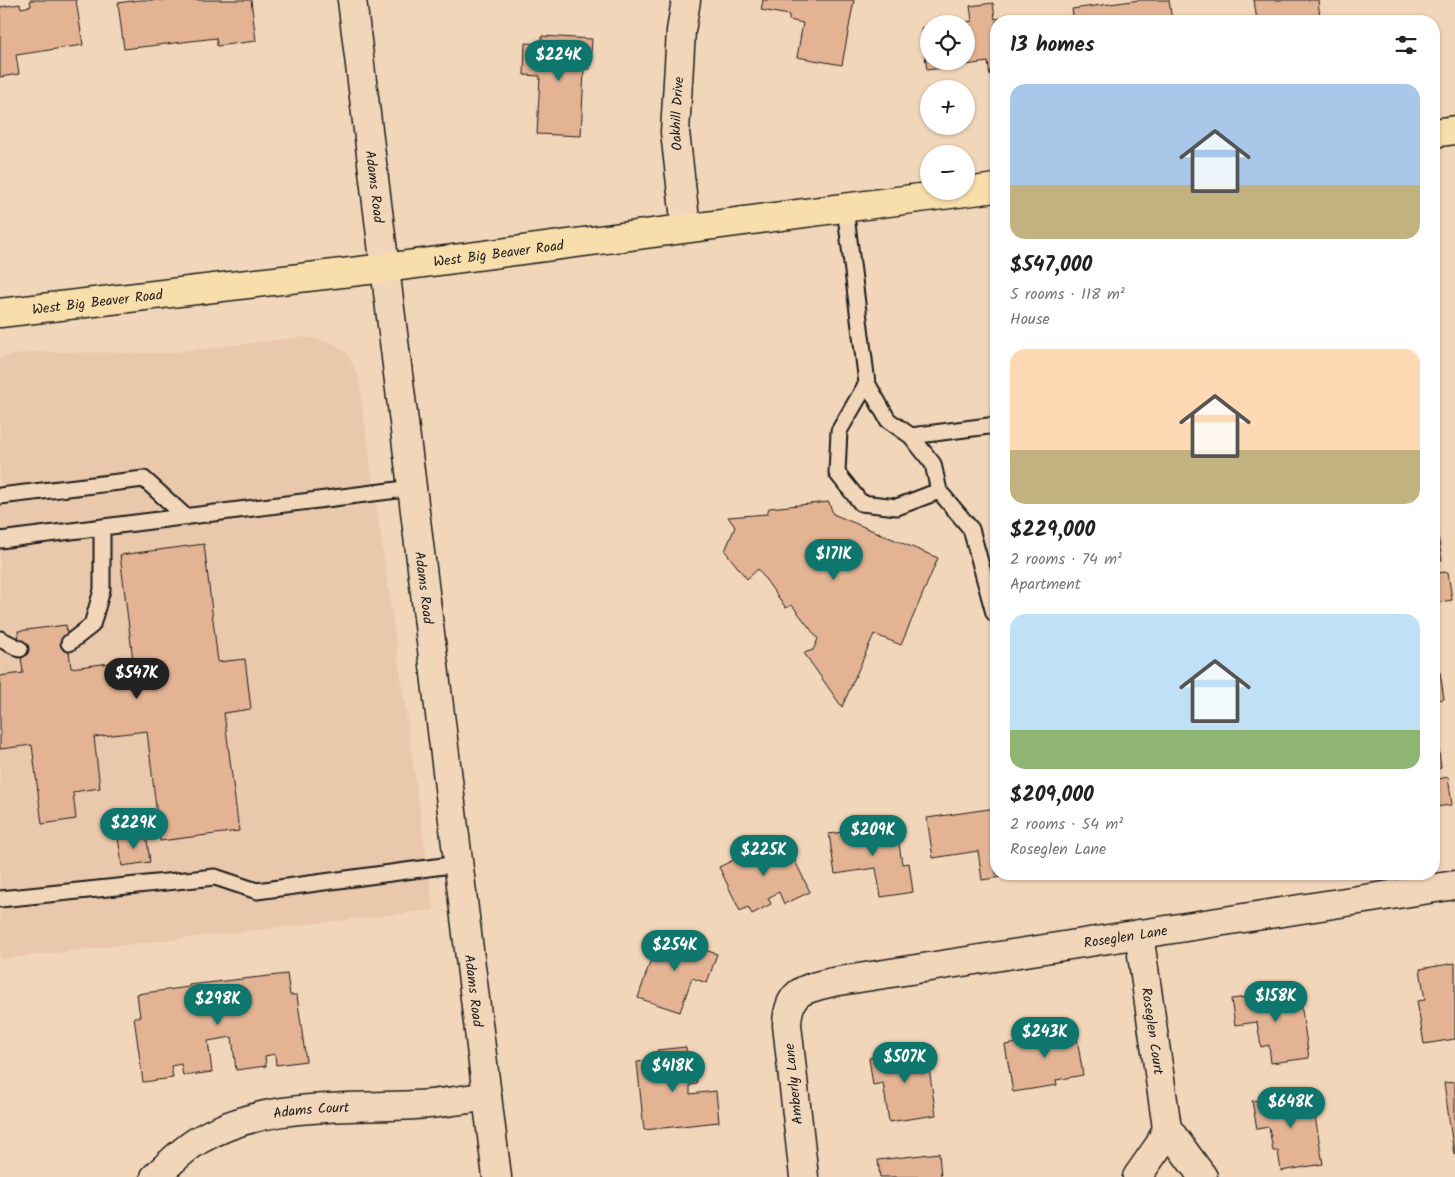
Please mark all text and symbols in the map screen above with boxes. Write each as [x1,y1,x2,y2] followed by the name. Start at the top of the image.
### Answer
[920,15,975,200] map controls
[920,15,975,70] button: locate
[1010,29,1095,62] text: 13 homes
[1392,31,1420,59] icon: filters
[524,39,594,82] pin: $224K
[536,43,582,68] text: $224K
[665,75,690,152] street label: Oakhill Drive
[920,80,975,135] button: +
[1170,116,1260,206] icon: home
[920,145,975,200] button: −
[359,149,389,225] street label: Adams Road
[432,235,566,274] street label: West Big Beaver Road
[1010,249,1092,282] text: $547,000
[1010,282,1125,307] text: 5 rooms · 118 m²
[31,284,165,321] street label: West Big Beaver Road
[1010,307,1050,332] text: House
[1170,381,1260,471] icon: home
[1010,514,1095,547] text: $229,000
[799,538,869,581] pin: $171K
[816,542,852,567] text: $171K
[1010,547,1122,572] text: 2 rooms · 74 m²
[408,550,439,626] street label: Adams Road
[1010,572,1081,597] text: Apartment
[1170,646,1260,736] icon: home
[102,658,172,700] pin: $547K
[115,661,159,686] text: $547K
[1010,779,1094,812] text: $209,000
[99,808,169,850] pin: $229K
[111,811,157,836] text: $229K
[1010,812,1123,837] text: 2 rooms · 54 m²
[838,814,908,857] pin: $209K
[851,818,895,843] text: $209K
[729,834,799,877] pin: $225K
[1010,837,1106,862] text: Roseglen Lane
[741,838,787,863] text: $225K
[1082,920,1170,955] street label: Roseglen Lane
[640,930,710,972] pin: $254K
[652,933,698,958] text: $254K
[458,953,489,1029] street label: Adams Road
[1241,980,1311,1023] pin: $158K
[183,984,253,1026] pin: $298K
[1255,984,1297,1009] text: $158K
[1135,986,1169,1077] street label: Roseglen Court
[195,987,241,1012] text: $298K
[1010,1016,1080,1059] pin: $243K
[1022,1020,1068,1045] text: $243K
[779,1042,809,1126] street label: Amberly Lane
[870,1042,940,1084] pin: $507K
[884,1045,926,1070] text: $507K
[638,1050,708,1093] pin: $418K
[652,1054,694,1079] text: $418K
[1256,1086,1326,1129] pin: $648K
[1268,1090,1314,1115] text: $648K
[272,1097,350,1125] street label: Adams Court

